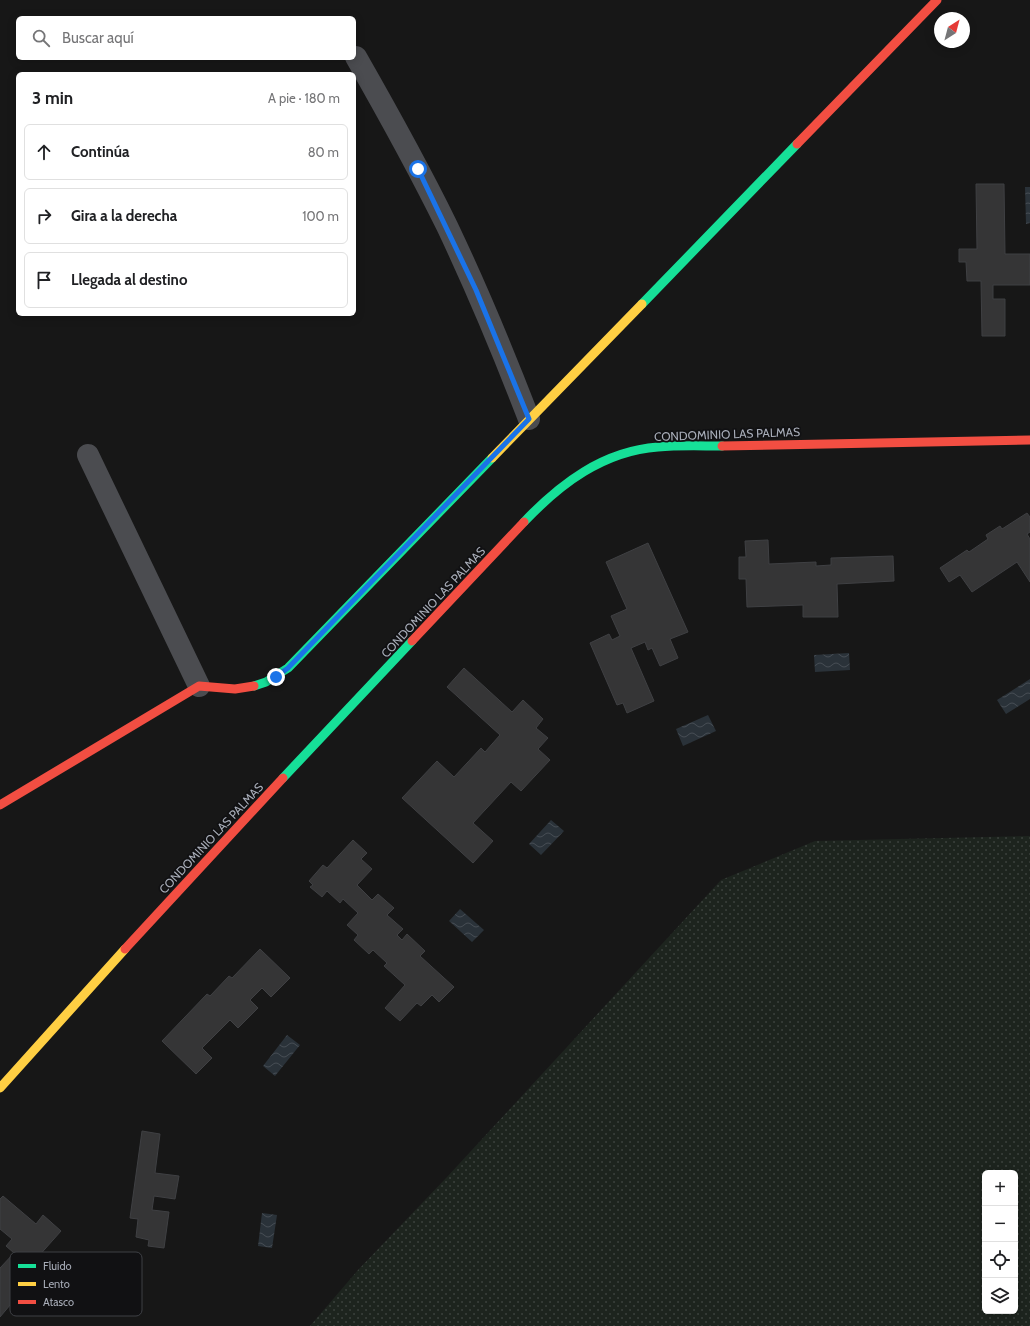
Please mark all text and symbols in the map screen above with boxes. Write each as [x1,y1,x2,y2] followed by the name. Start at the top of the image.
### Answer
[934,12,970,48] north arrow
[16,16,356,60] search box
[30,27,52,49] icon: search
[62,29,134,47] text: Buscar aquí
[32,88,73,108] text: 3 min
[268,90,340,106] text: A pie · 180 m
[33,141,55,163] icon: ahead
[71,143,129,161] text: Continúa
[308,144,339,160] text: 80 m
[409,160,427,178] route start
[33,205,55,227] icon: right
[71,207,177,225] text: Gira a la derecha
[302,208,339,224] text: 100 m
[33,269,55,291] icon: arrive
[71,271,187,289] text: Llegada al destino
[654,424,800,444] street label: CONDOMINIO LAS PALMAS
[378,543,488,661] street label: CONDOMINIO LAS PALMAS
[267,668,285,686] route end
[156,779,266,897] street label: CONDOMINIO LAS PALMAS
[982,1170,1018,1314] map controls
[982,1170,1018,1206] button: +
[982,1206,1018,1242] button: −
[982,1242,1018,1278] button: locate
[10,1252,142,1316] legend
[43,1259,72,1273] text: Fluido
[43,1277,70,1291] text: Lento
[982,1278,1018,1314] button: layers
[43,1295,74,1309] text: Atasco

